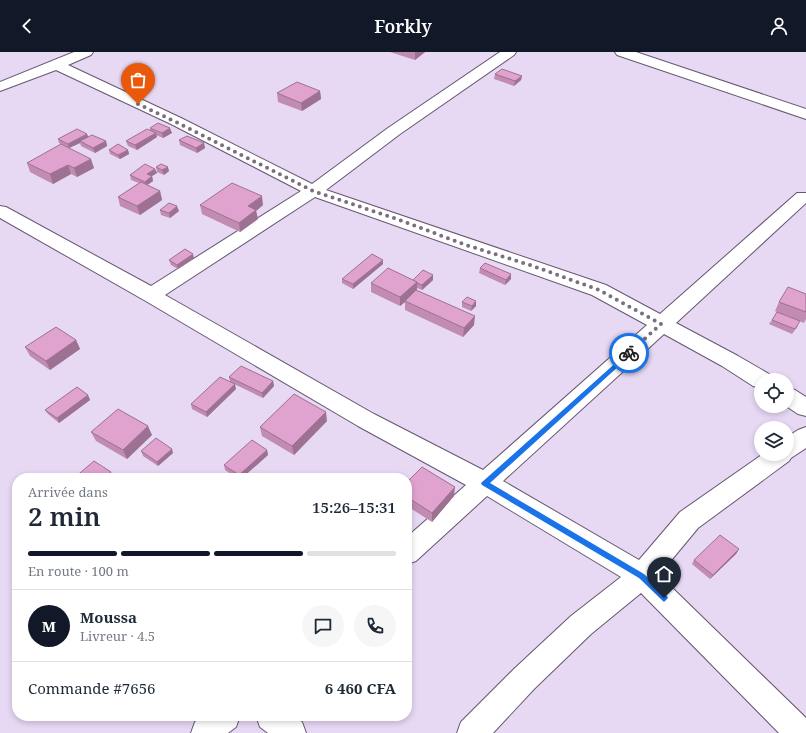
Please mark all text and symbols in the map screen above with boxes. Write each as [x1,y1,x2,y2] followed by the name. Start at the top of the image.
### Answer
[374,14,432,38] text: Forkly
[16,15,38,37] icon: back
[768,15,790,37] icon: person
[121,63,155,104] pin
[127,69,149,91] icon: bag
[609,333,649,373] courier
[618,342,640,364] icon: bike
[754,373,794,461] map controls
[754,373,794,413] button: locate
[754,421,794,461] button: layers
[28,483,108,501] text: Arrivée dans
[312,497,396,517] text: 15:26–15:31
[28,498,101,534] text: 2 min
[647,557,681,598] pin
[28,562,129,580] text: En route · 100 m
[653,563,675,585] icon: home
[302,605,344,647] button: chat
[354,605,396,647] button: phone
[80,607,137,627] text: Moussa
[42,616,56,636] text: M
[80,627,155,645] text: Livreur · 4.5
[28,678,155,698] text: Commande #7656
[325,678,396,698] text: 6 460 CFA

